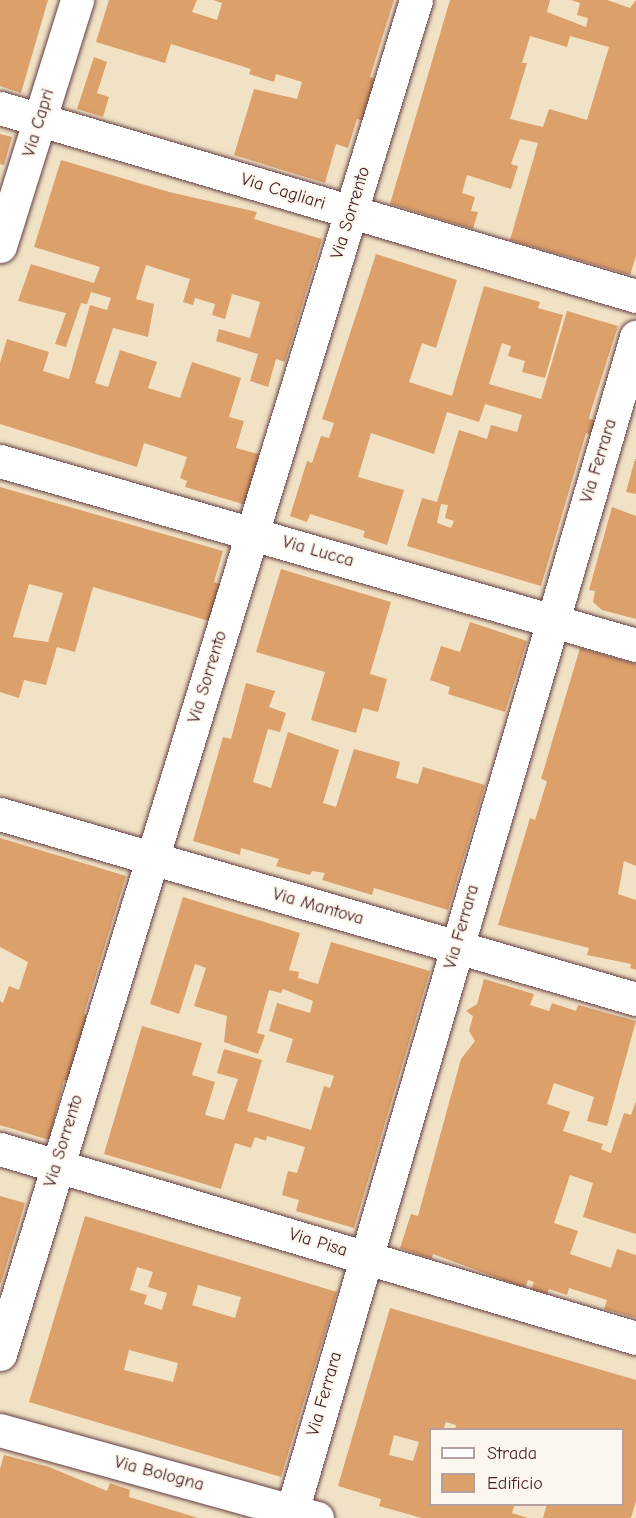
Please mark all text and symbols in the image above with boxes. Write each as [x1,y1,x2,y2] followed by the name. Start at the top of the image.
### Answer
[18,86,60,160] street label: Via Capri
[327,164,375,262] street label: Via Sorrento
[238,169,328,215] street label: Via Cagliari
[576,416,622,506] street label: Via Ferrara
[280,531,356,573] street label: Via Lucca
[184,628,232,726] street label: Via Sorrento
[440,882,484,972] street label: Via Ferrara
[270,884,366,930] street label: Via Mantova
[40,1092,88,1190] street label: Via Sorrento
[286,1224,350,1262] street label: Via Pisa
[303,1349,347,1439] street label: Via Ferrara
[429,1428,624,1506] legend
[487,1443,537,1464] text: Strada
[112,1452,206,1496] street label: Via Bologna
[487,1473,543,1494] text: Edificio

